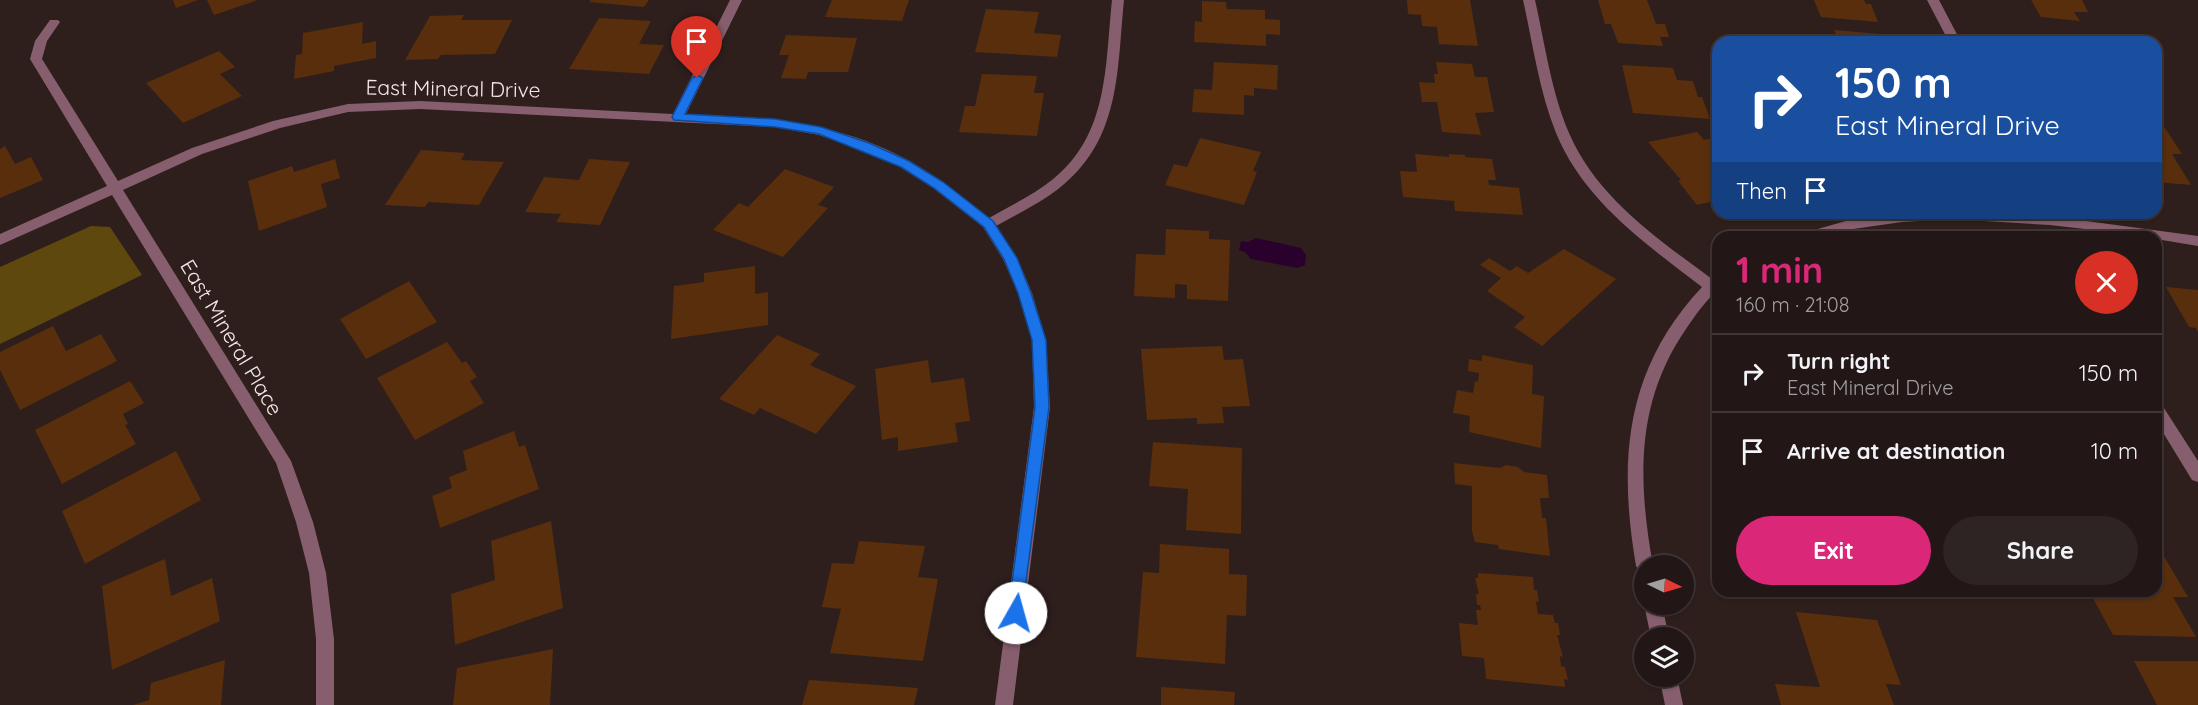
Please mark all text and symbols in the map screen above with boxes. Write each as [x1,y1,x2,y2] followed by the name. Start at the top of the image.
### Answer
[671,16,722,78] pin
[680,25,713,58] icon: arrive
[1835,56,1952,109] text: 150 m
[1736,60,1814,138] icon: right
[365,73,541,103] street label: East Mineral Drive
[1835,108,2060,142] text: East Mineral Drive
[1799,174,1832,207] icon: arrive
[1736,177,1787,205] text: Then
[1736,247,1823,292] text: 1 min
[2075,251,2138,314] button: close
[175,254,289,420] street label: East Mineral Place
[1736,292,1850,317] text: 160 m · 21:08
[1787,347,1891,375] text: Turn right
[1736,357,1769,390] icon: right
[2079,359,2138,387] text: 150 m
[1787,375,1954,400] text: East Mineral Drive
[1736,435,1769,468] icon: arrive
[1787,437,2005,465] text: Arrive at destination
[2091,437,2138,465] text: 10 m
[1736,516,1931,585] button: Exit
[1943,516,2138,585] button: Share
[1634,555,1694,615] north arrow
[1634,555,1694,687] map controls
[984,581,1048,645] position arrow
[1634,627,1694,687] button: layers

